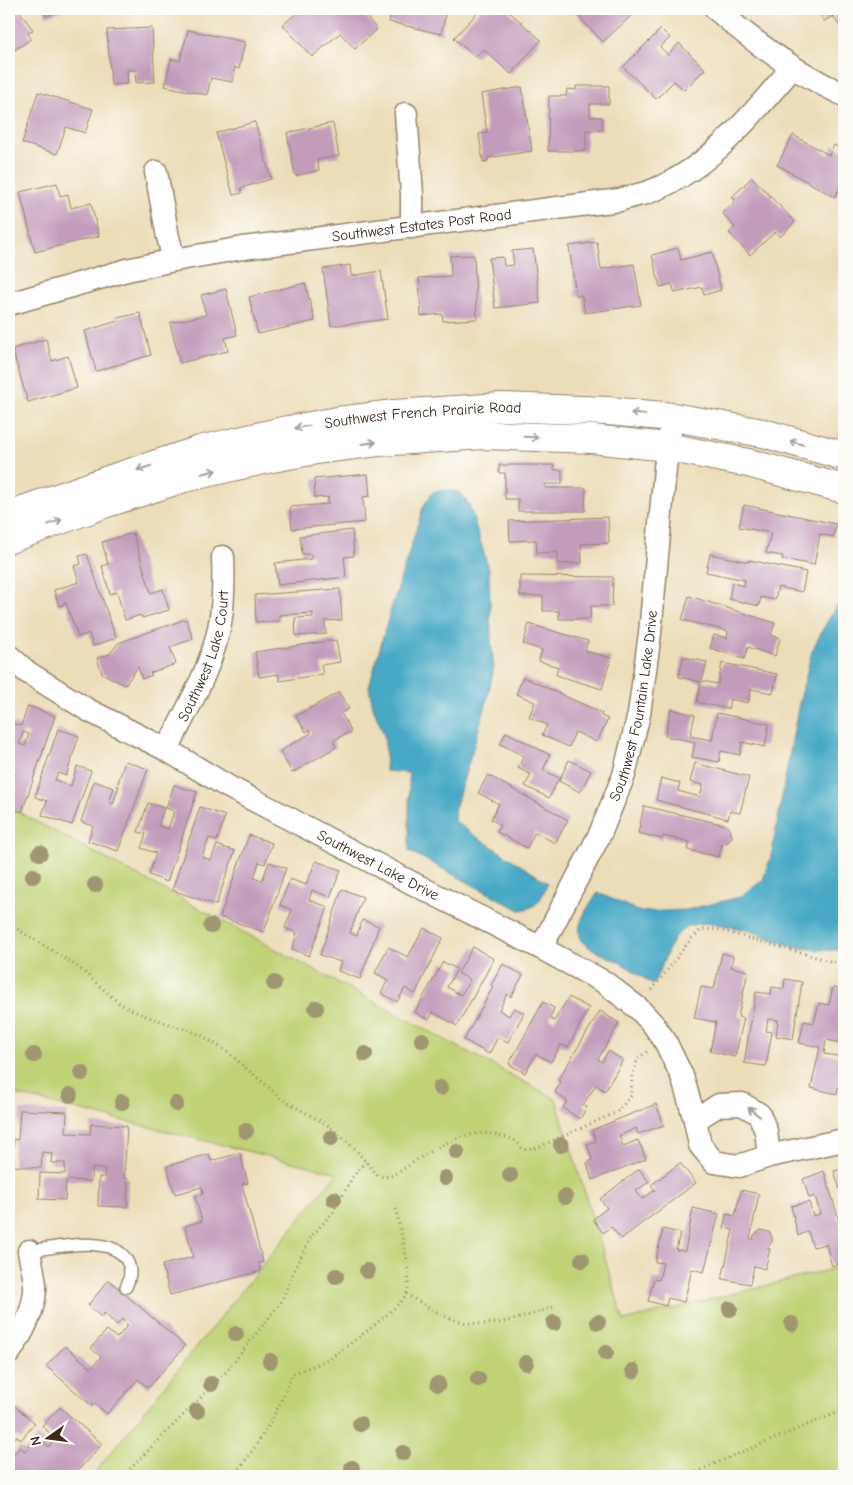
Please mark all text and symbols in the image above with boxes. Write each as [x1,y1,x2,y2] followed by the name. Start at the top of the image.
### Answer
[331,205,513,246] street label: Southwest Estates Post Road
[323,398,522,432] street label: Southwest French Prairie Road
[630,409,646,419] one-way arrow
[294,423,310,433] one-way arrow
[522,432,539,442] one-way arrow
[790,437,806,447] one-way arrow
[361,438,377,448] one-way arrow
[137,464,153,473] one-way arrow
[201,467,217,477] one-way arrow
[46,517,62,526] one-way arrow
[174,589,232,724] street label: Southwest Lake Court
[605,609,661,804] street label: Southwest Fountain Lake Drive
[314,826,442,904] street label: Southwest Lake Drive
[747,1107,760,1118] one-way arrow
[22,1412,72,1462] north arrow
[27,1435,45,1448] text: N

